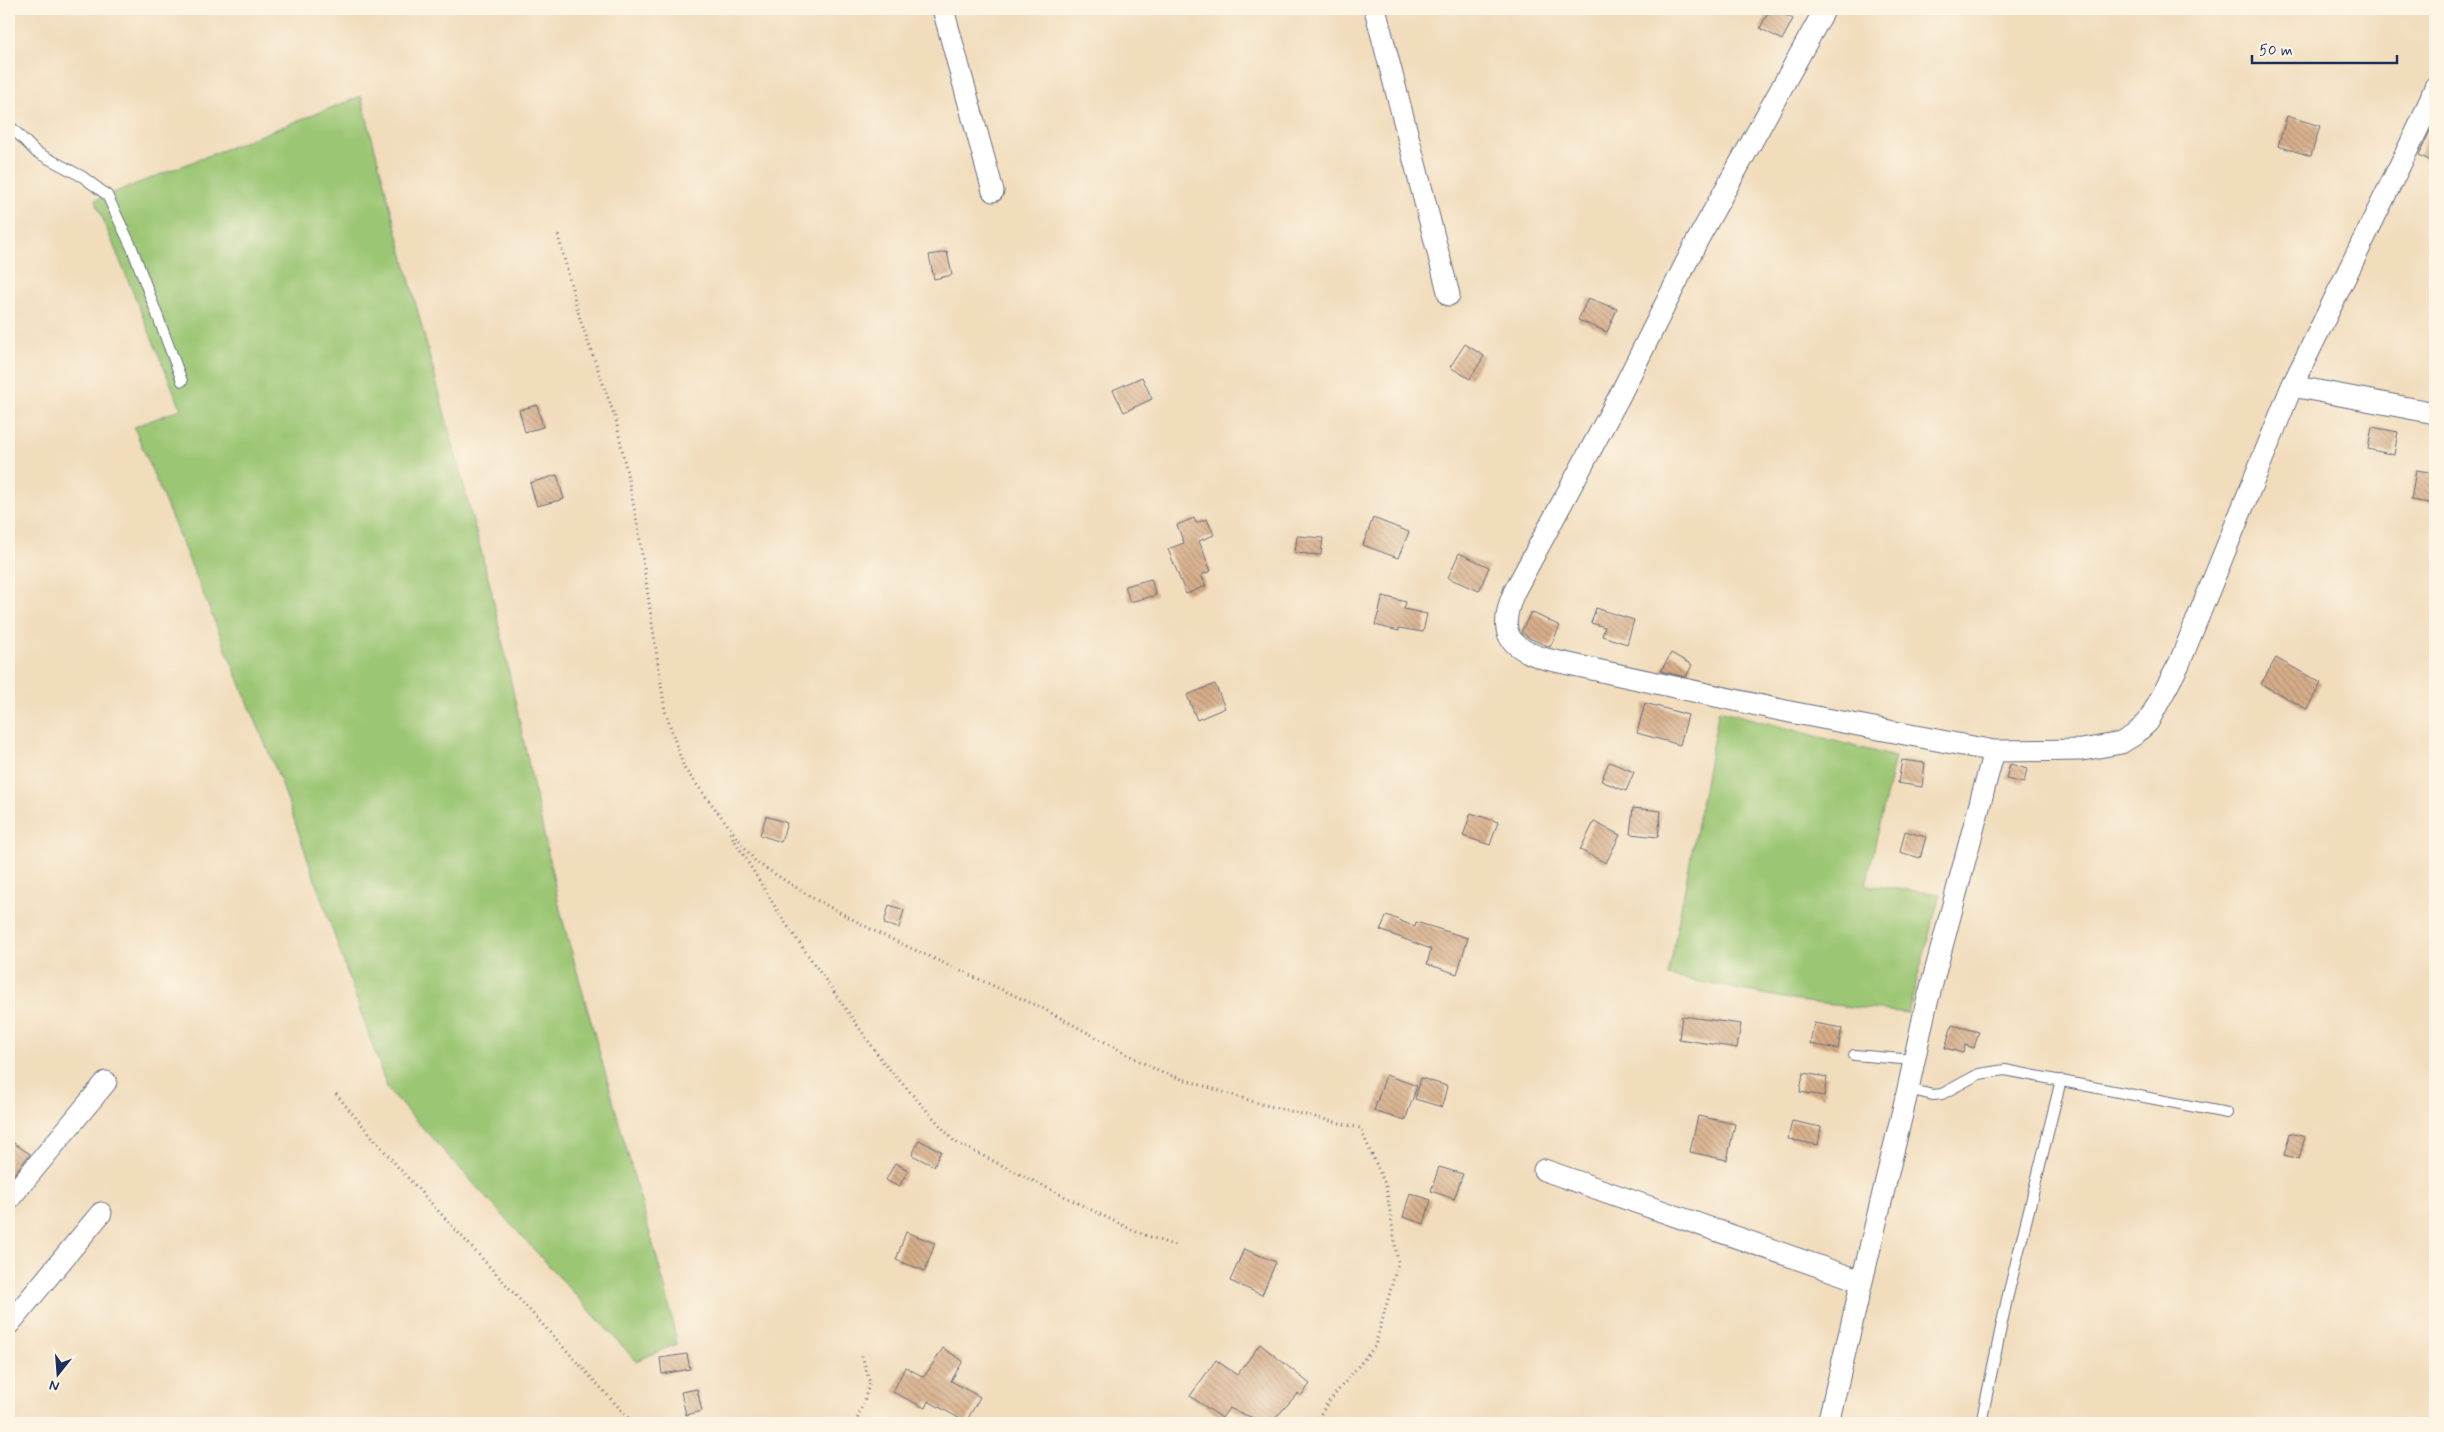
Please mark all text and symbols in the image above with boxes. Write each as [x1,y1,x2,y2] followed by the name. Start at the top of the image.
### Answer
[2252,32,2396,64] scale bar
[2259,41,2293,61] text: 50 m
[32,1350,82,1400] north arrow
[47,1376,62,1395] text: N

